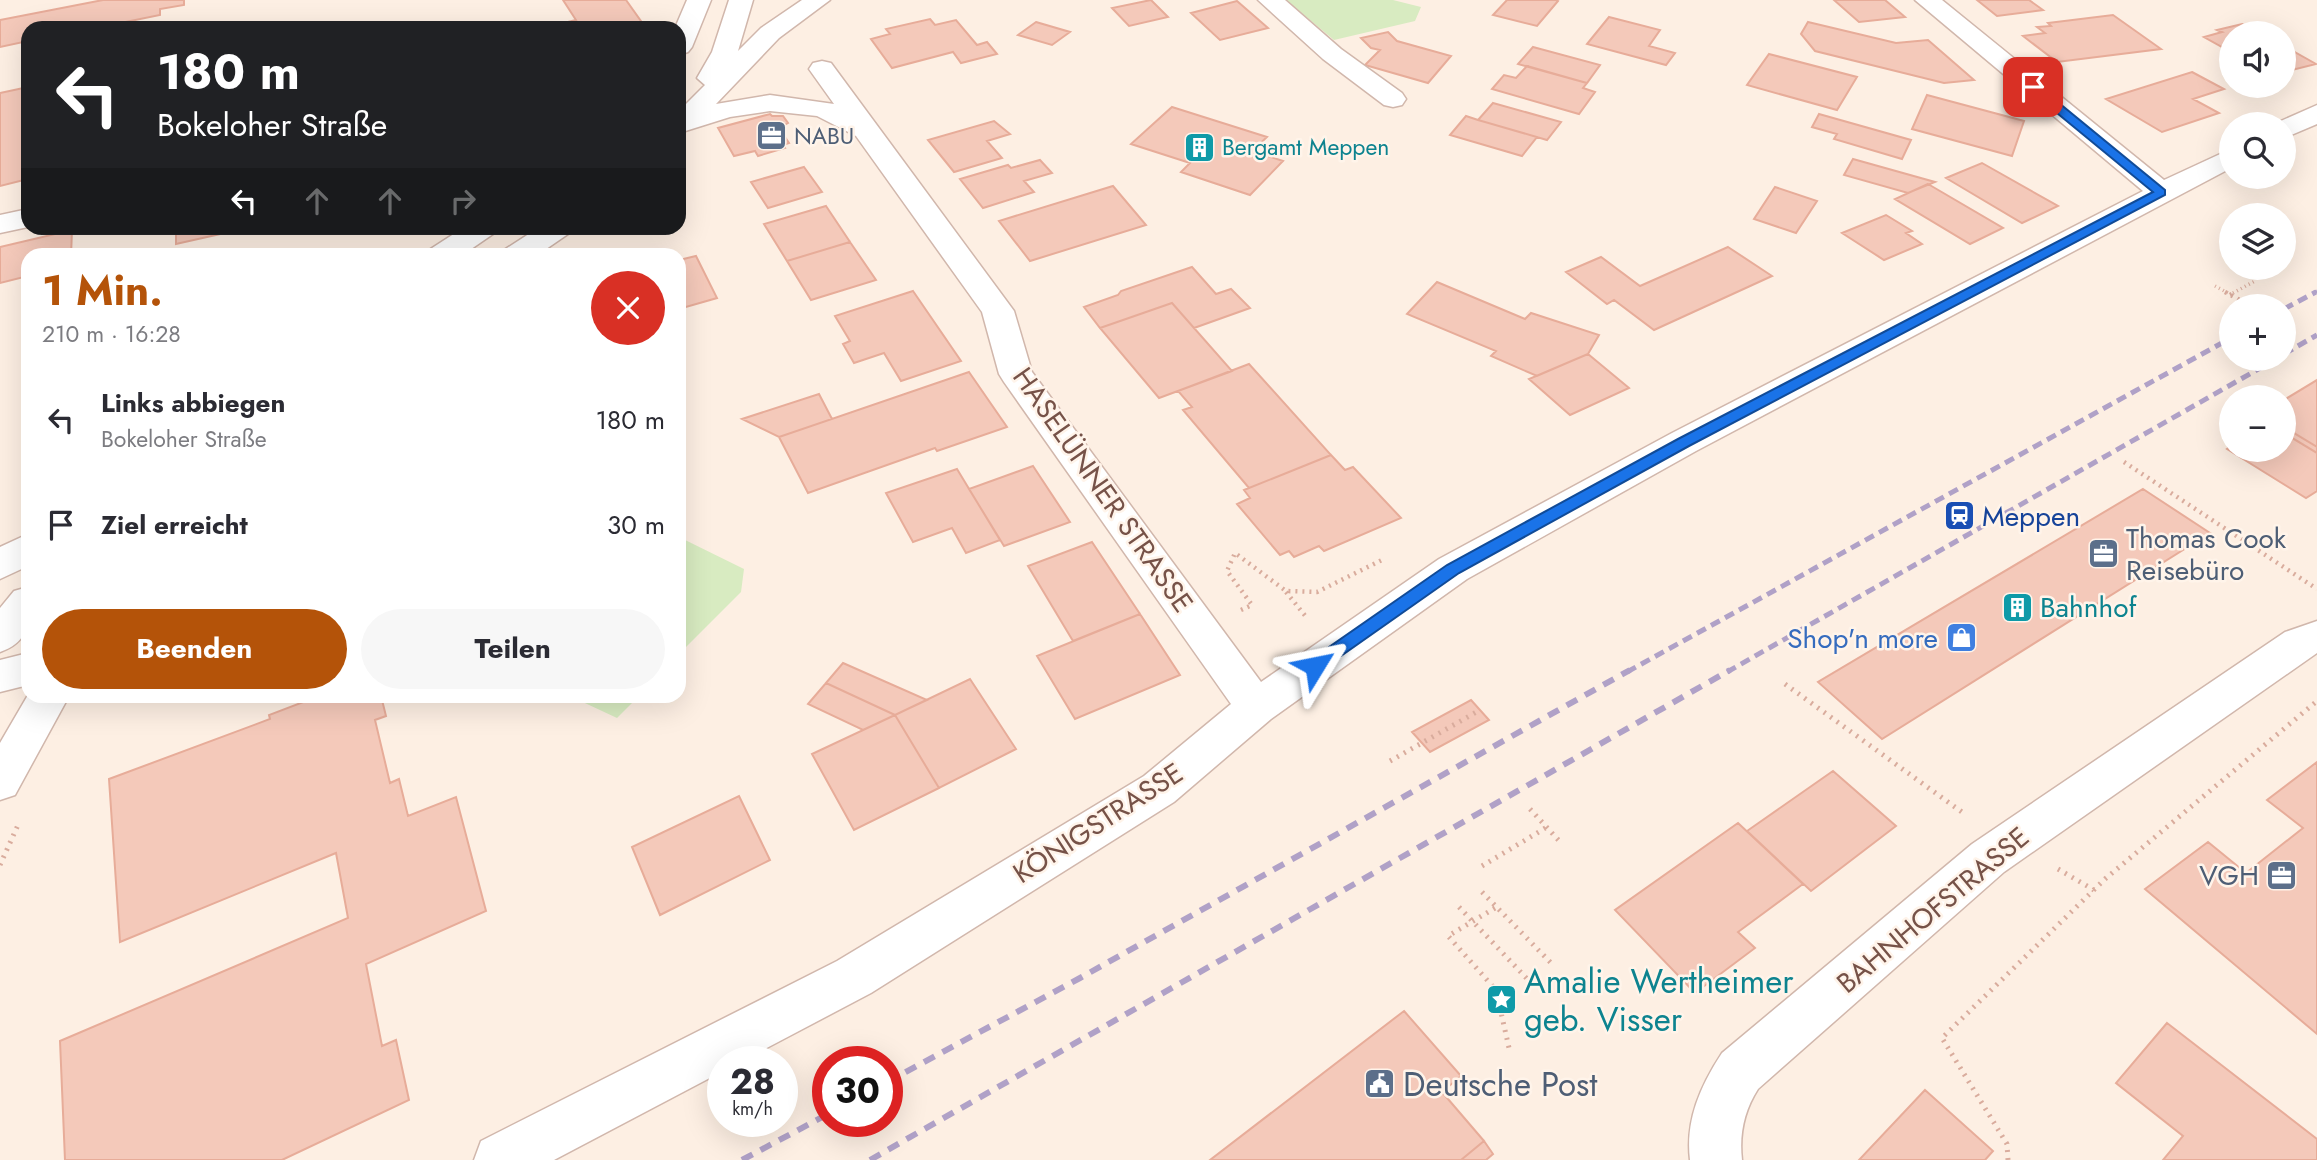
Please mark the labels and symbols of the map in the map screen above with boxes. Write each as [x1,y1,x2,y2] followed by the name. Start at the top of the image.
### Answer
[2003,57,2063,117] pin
[754,119,788,153] office icon: NABU
[794,119,854,153] place label: NABU
[1182,130,1216,164] building icon: Bergamt Meppen
[1222,130,1389,164] place label: Bergamt Meppen
[1003,359,1203,621] street label: HASELÜNNER STRASSE
[1982,496,2080,537] place label: Meppen
[1942,499,1976,533] station icon: Meppen
[2126,518,2287,591] place label: Thomas Cook Reisebüro
[2086,537,2120,571] office icon: Thomas Cook Reisebüro
[2040,587,2137,628] place label: Bahnhof
[2000,590,2034,624] building icon: Bahnhof
[1787,618,1938,659] place label: Shop'n more
[1944,621,1978,655] shop icon: Shop'n more
[1278,629,1352,703] position arrow
[1005,753,1191,893] street label: KÖNIGSTRASSE
[1828,817,2038,1003] street label: BAHNHOFSTRASSE
[2199,855,2259,896] place label: VGH
[2265,858,2299,892] office icon: VGH
[1524,958,1794,1043] place label: Amalie Wertheimer geb. Visser
[1484,983,1518,1017] place icon: Amalie Wertheimer geb. Visser
[812,1046,903,1137] speed limit sign: 30
[1403,1061,1597,1108] place label: Deutsche Post
[1363,1067,1397,1101] public building icon: Deutsche Post

